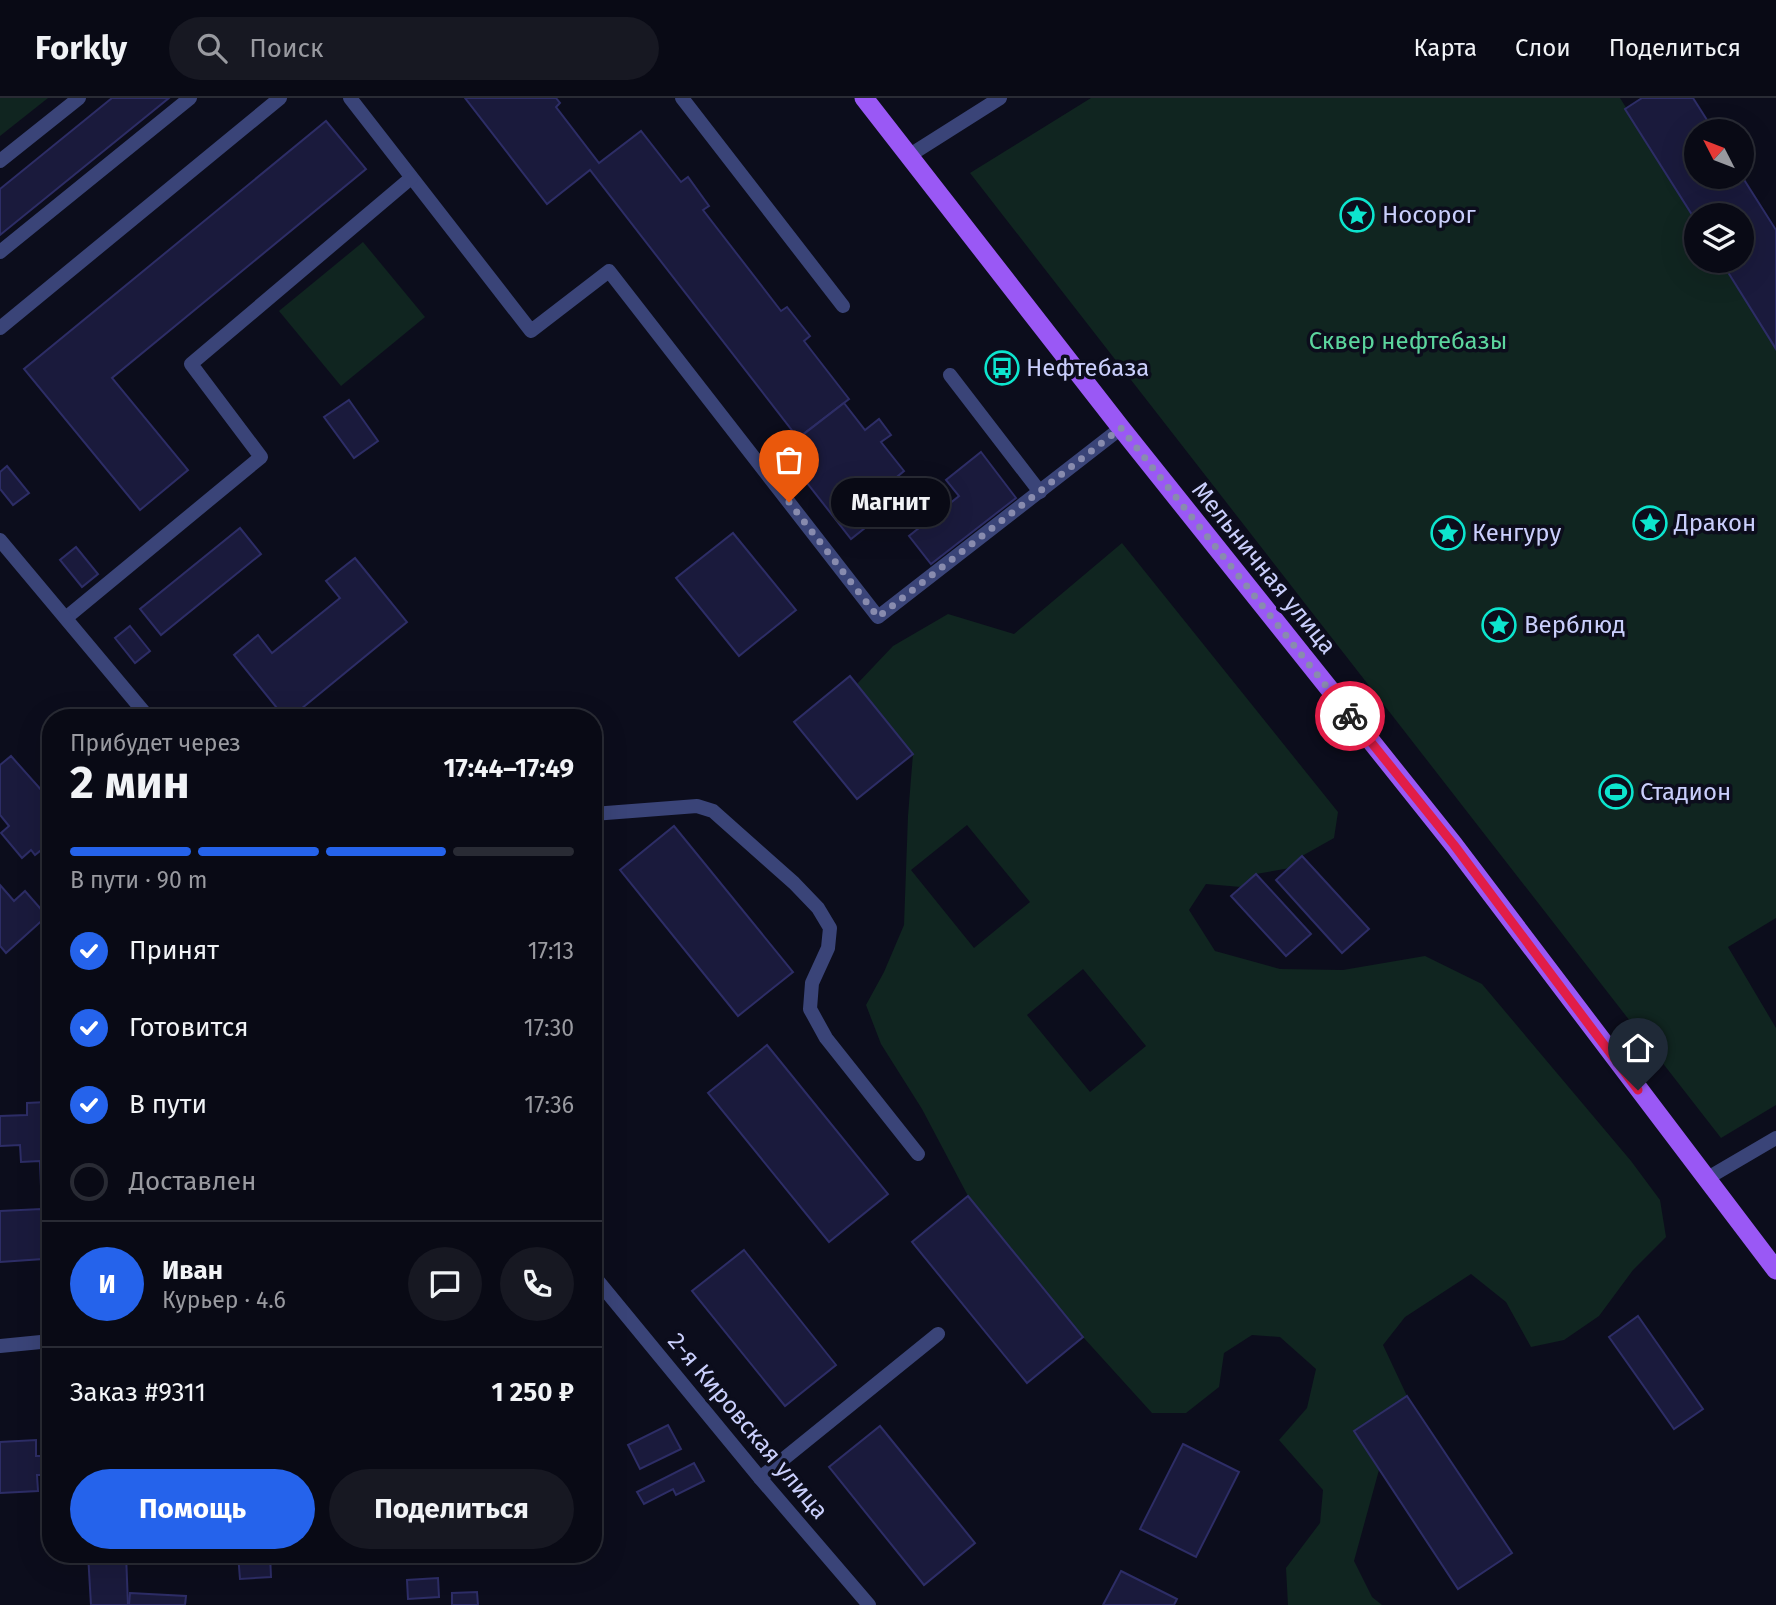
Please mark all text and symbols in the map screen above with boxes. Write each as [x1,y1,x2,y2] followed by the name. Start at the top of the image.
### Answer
[169,17,659,80] search box
[35,28,127,68] text: Forkly
[193,29,231,67] icon: search
[249,33,323,64] text: Поиск
[1413,34,1477,62] text: Карта
[1515,34,1571,62] text: Слои
[1609,34,1741,62] text: Поделиться
[1684,119,1754,189] north arrow
[1684,119,1754,273] map controls
[1338,196,1376,234] place icon: Носорог
[1382,201,1477,229] place label: Носорог
[1684,203,1754,273] button: layers
[1309,327,1507,355] park label: Сквер нефтебазы
[983,349,1021,387] bus stop icon: Нефтебаза
[1026,354,1149,382] place label: Нефтебаза
[759,430,819,502] pin
[770,441,808,479] icon: bag
[1186,476,1342,660] street label: Мельничная улица
[831,478,950,526] callout: Магнит
[851,488,930,516] text: Магнит
[1631,504,1669,542] place icon: Дракон
[1673,509,1756,537] place label: Дракон
[1429,514,1467,552] place icon: Кенгуру
[1472,519,1561,547] place label: Кенгуру
[1480,606,1518,644] place icon: Верблюд
[1524,611,1625,639] place label: Верблюд
[1315,681,1385,751] courier
[1331,697,1369,735] icon: bike
[70,729,241,757] text: Прибудет через
[444,753,574,784] text: 17:44–17:49
[70,755,190,810] text: 2 мин
[1597,773,1635,811] sports icon: Стадион
[1640,778,1731,806] place label: Стадион
[70,866,208,894] text: В пути · 90 m
[70,932,108,970] icon: check
[129,935,219,966] text: Принят
[528,937,574,965] text: 17:13
[70,1009,108,1047] icon: check
[129,1012,249,1043] text: Готовится
[524,1014,574,1042] text: 17:30
[1608,1018,1668,1090] pin
[1619,1029,1657,1067] icon: home
[70,1086,108,1124] icon: check
[129,1089,207,1120] text: В пути
[524,1091,574,1119] text: 17:36
[129,1166,256,1197] text: Доставлен
[408,1247,482,1321] button: chat
[500,1247,574,1321] button: phone
[162,1255,223,1286] text: Иван
[98,1269,116,1300] text: И
[162,1286,286,1314] text: Курьер · 4.6
[662,1327,834,1525] street label: 2-я Кировская улица
[70,1377,206,1408] text: Заказ #9311
[492,1377,574,1408] text: 1 250 ₽
[70,1469,315,1549] button: Помощь
[329,1469,574,1549] button: Поделиться

